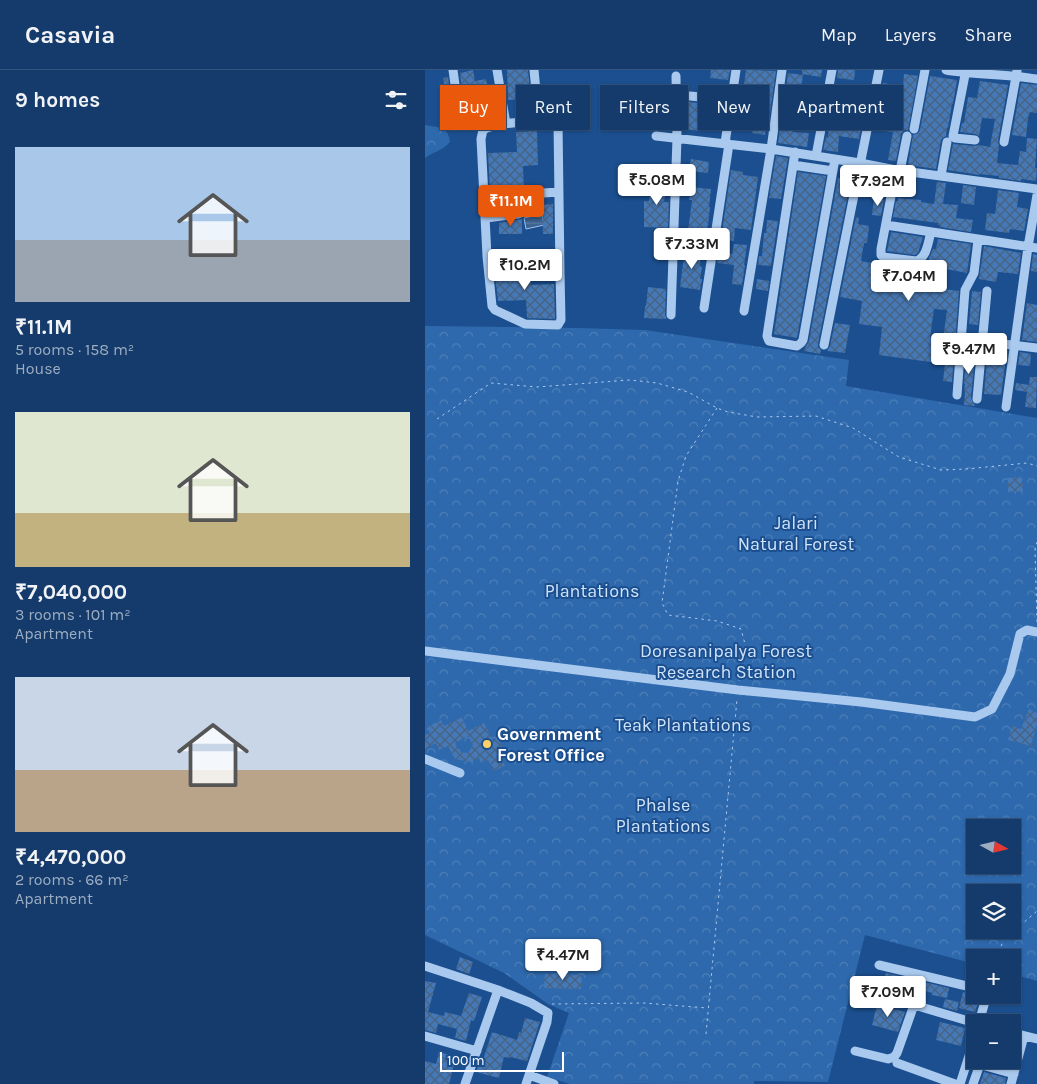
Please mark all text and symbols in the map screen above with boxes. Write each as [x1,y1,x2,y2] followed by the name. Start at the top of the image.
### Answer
[25,21,115,49] text: Casavia
[821,24,857,46] text: Map
[885,24,937,46] text: Layers
[965,24,1012,46] text: Share
[440,85,506,130] chip: Buy
[516,85,590,130] chip: Rent
[600,85,688,130] chip: Filters
[698,85,769,130] chip: New
[779,85,903,130] chip: Apartment
[382,86,410,114] icon: filters
[15,88,100,112] text: 9 homes
[616,164,698,206] pin: ₹5.08M
[837,164,919,207] pin: ₹7.92M
[629,170,685,189] text: ₹5.08M
[851,171,905,190] text: ₹7.92M
[168,180,258,270] icon: home
[470,184,552,227] pin: ₹11.1M
[489,191,533,210] text: ₹11.1M
[651,228,733,270] pin: ₹7.33M
[665,234,719,253] text: ₹7.33M
[484,248,566,291] pin: ₹10.2M
[499,255,551,274] text: ₹10.2M
[868,260,950,302] pin: ₹7.04M
[882,266,936,285] text: ₹7.04M
[15,315,72,339] text: ₹11.1M
[928,332,1010,375] pin: ₹9.47M
[942,339,996,358] text: ₹9.47M
[15,340,134,359] text: 5 rooms · 158 m²
[15,359,61,378] text: House
[168,445,258,535] icon: home
[738,512,854,555] park label: Jalari Natural Forest
[15,580,127,604] text: ₹7,040,000
[545,580,639,602] park label: Plantations
[15,605,131,624] text: 3 rooms · 101 m²
[15,624,93,643] text: Apartment
[640,640,812,683] park label: Doresanipalya Forest Research Station
[168,710,258,800] icon: home
[615,714,751,736] park label: Teak Plantations
[497,723,605,766] place label: Government Forest Office
[481,738,493,750] marker: Government Forest Office
[616,794,710,837] park label: Phalse Plantations
[966,819,1021,874] north arrow
[966,819,1021,1069] map controls
[15,845,126,869] text: ₹4,470,000
[15,870,129,889] text: 2 rooms · 66 m²
[966,884,1021,939] button: layers
[15,889,93,908] text: Apartment
[522,938,604,981] pin: ₹4.47M
[536,945,590,964] text: ₹4.47M
[966,949,1021,1004] button: +
[847,976,929,1018] pin: ₹7.09M
[861,982,915,1001] text: ₹7.09M
[966,1014,1021,1069] button: −
[440,1049,564,1072] scale bar
[447,1052,485,1069] text: 100 m

